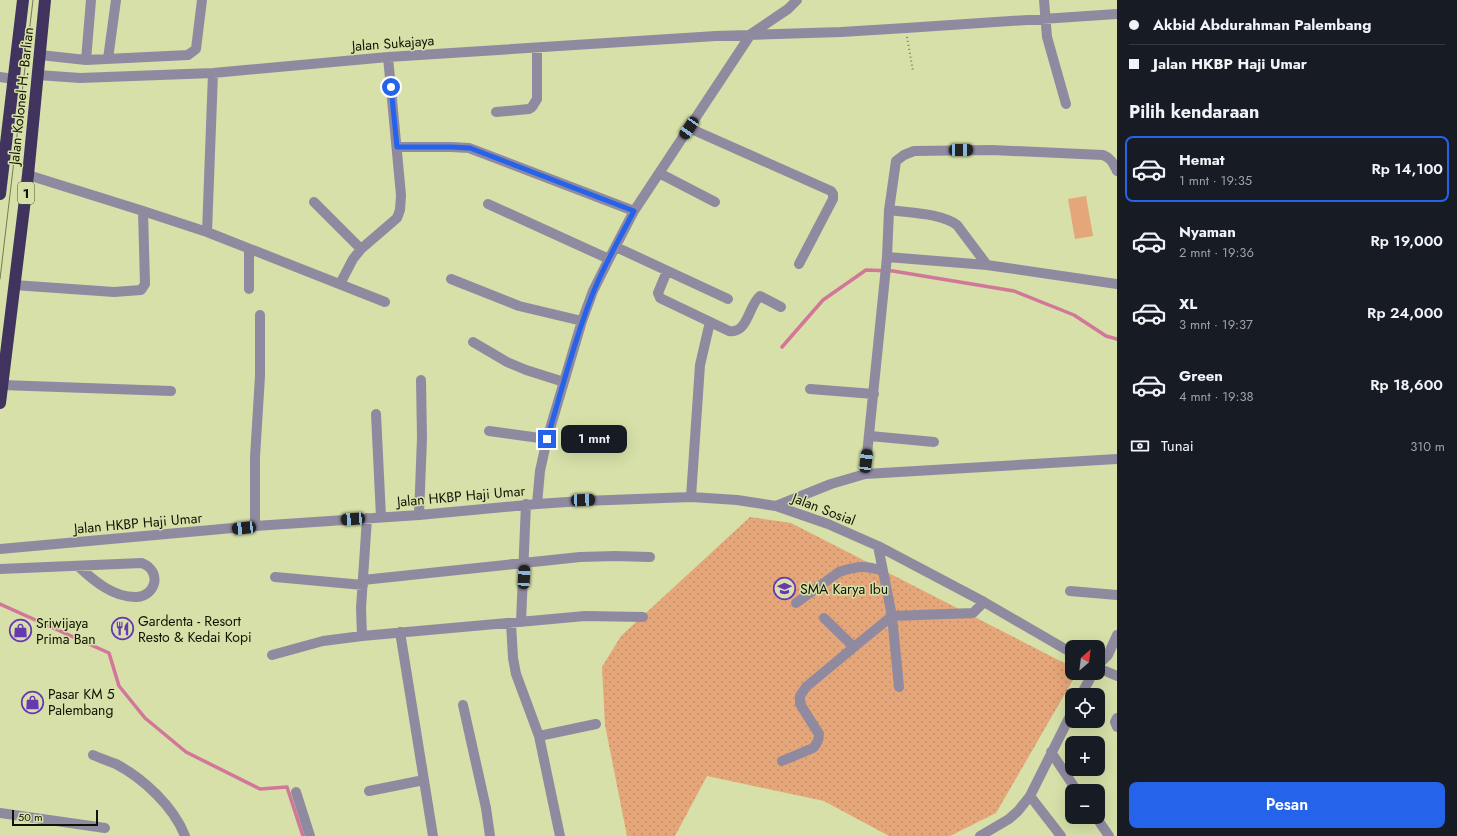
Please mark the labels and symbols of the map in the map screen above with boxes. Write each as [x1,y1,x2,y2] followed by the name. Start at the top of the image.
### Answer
[4,26,38,168] street label: Jalan Kolonel H. Barlian
[349,30,435,56] street label: Jalan Sukajaya
[382,78,400,96] route start
[677,115,701,141] car
[949,144,973,156] car
[18,182,34,204] road number: 1
[561,425,627,453] callout: 1 mnt
[538,430,556,448] route end
[859,448,873,474] car
[394,480,526,512] street label: Jalan HKBP Haji Umar
[788,487,858,530] street label: Jalan Sosial
[571,494,595,506] car
[71,507,203,539] street label: Jalan HKBP Haji Umar
[341,512,365,526] car
[231,521,257,535] car
[517,565,531,589] car
[771,576,797,602] school or university icon: SMA Karya Ibu
[800,579,888,599] place label: SMA Karya Ibu
[138,611,252,647] place label: Gardenta - Resort Resto & Kedai Kopi
[36,613,96,649] place label: Sriwijaya Prima Ban
[110,616,136,642] restaurant icon: Gardenta - Resort Resto & Kedai Kopi
[8,618,34,644] shop icon: Sriwijaya Prima Ban
[1065,640,1105,680] north arrow
[48,684,115,720] place label: Pasar KM 5 Palembang
[19,689,45,715] shop icon: Pasar KM 5 Palembang
[12,808,98,827] scale bar

